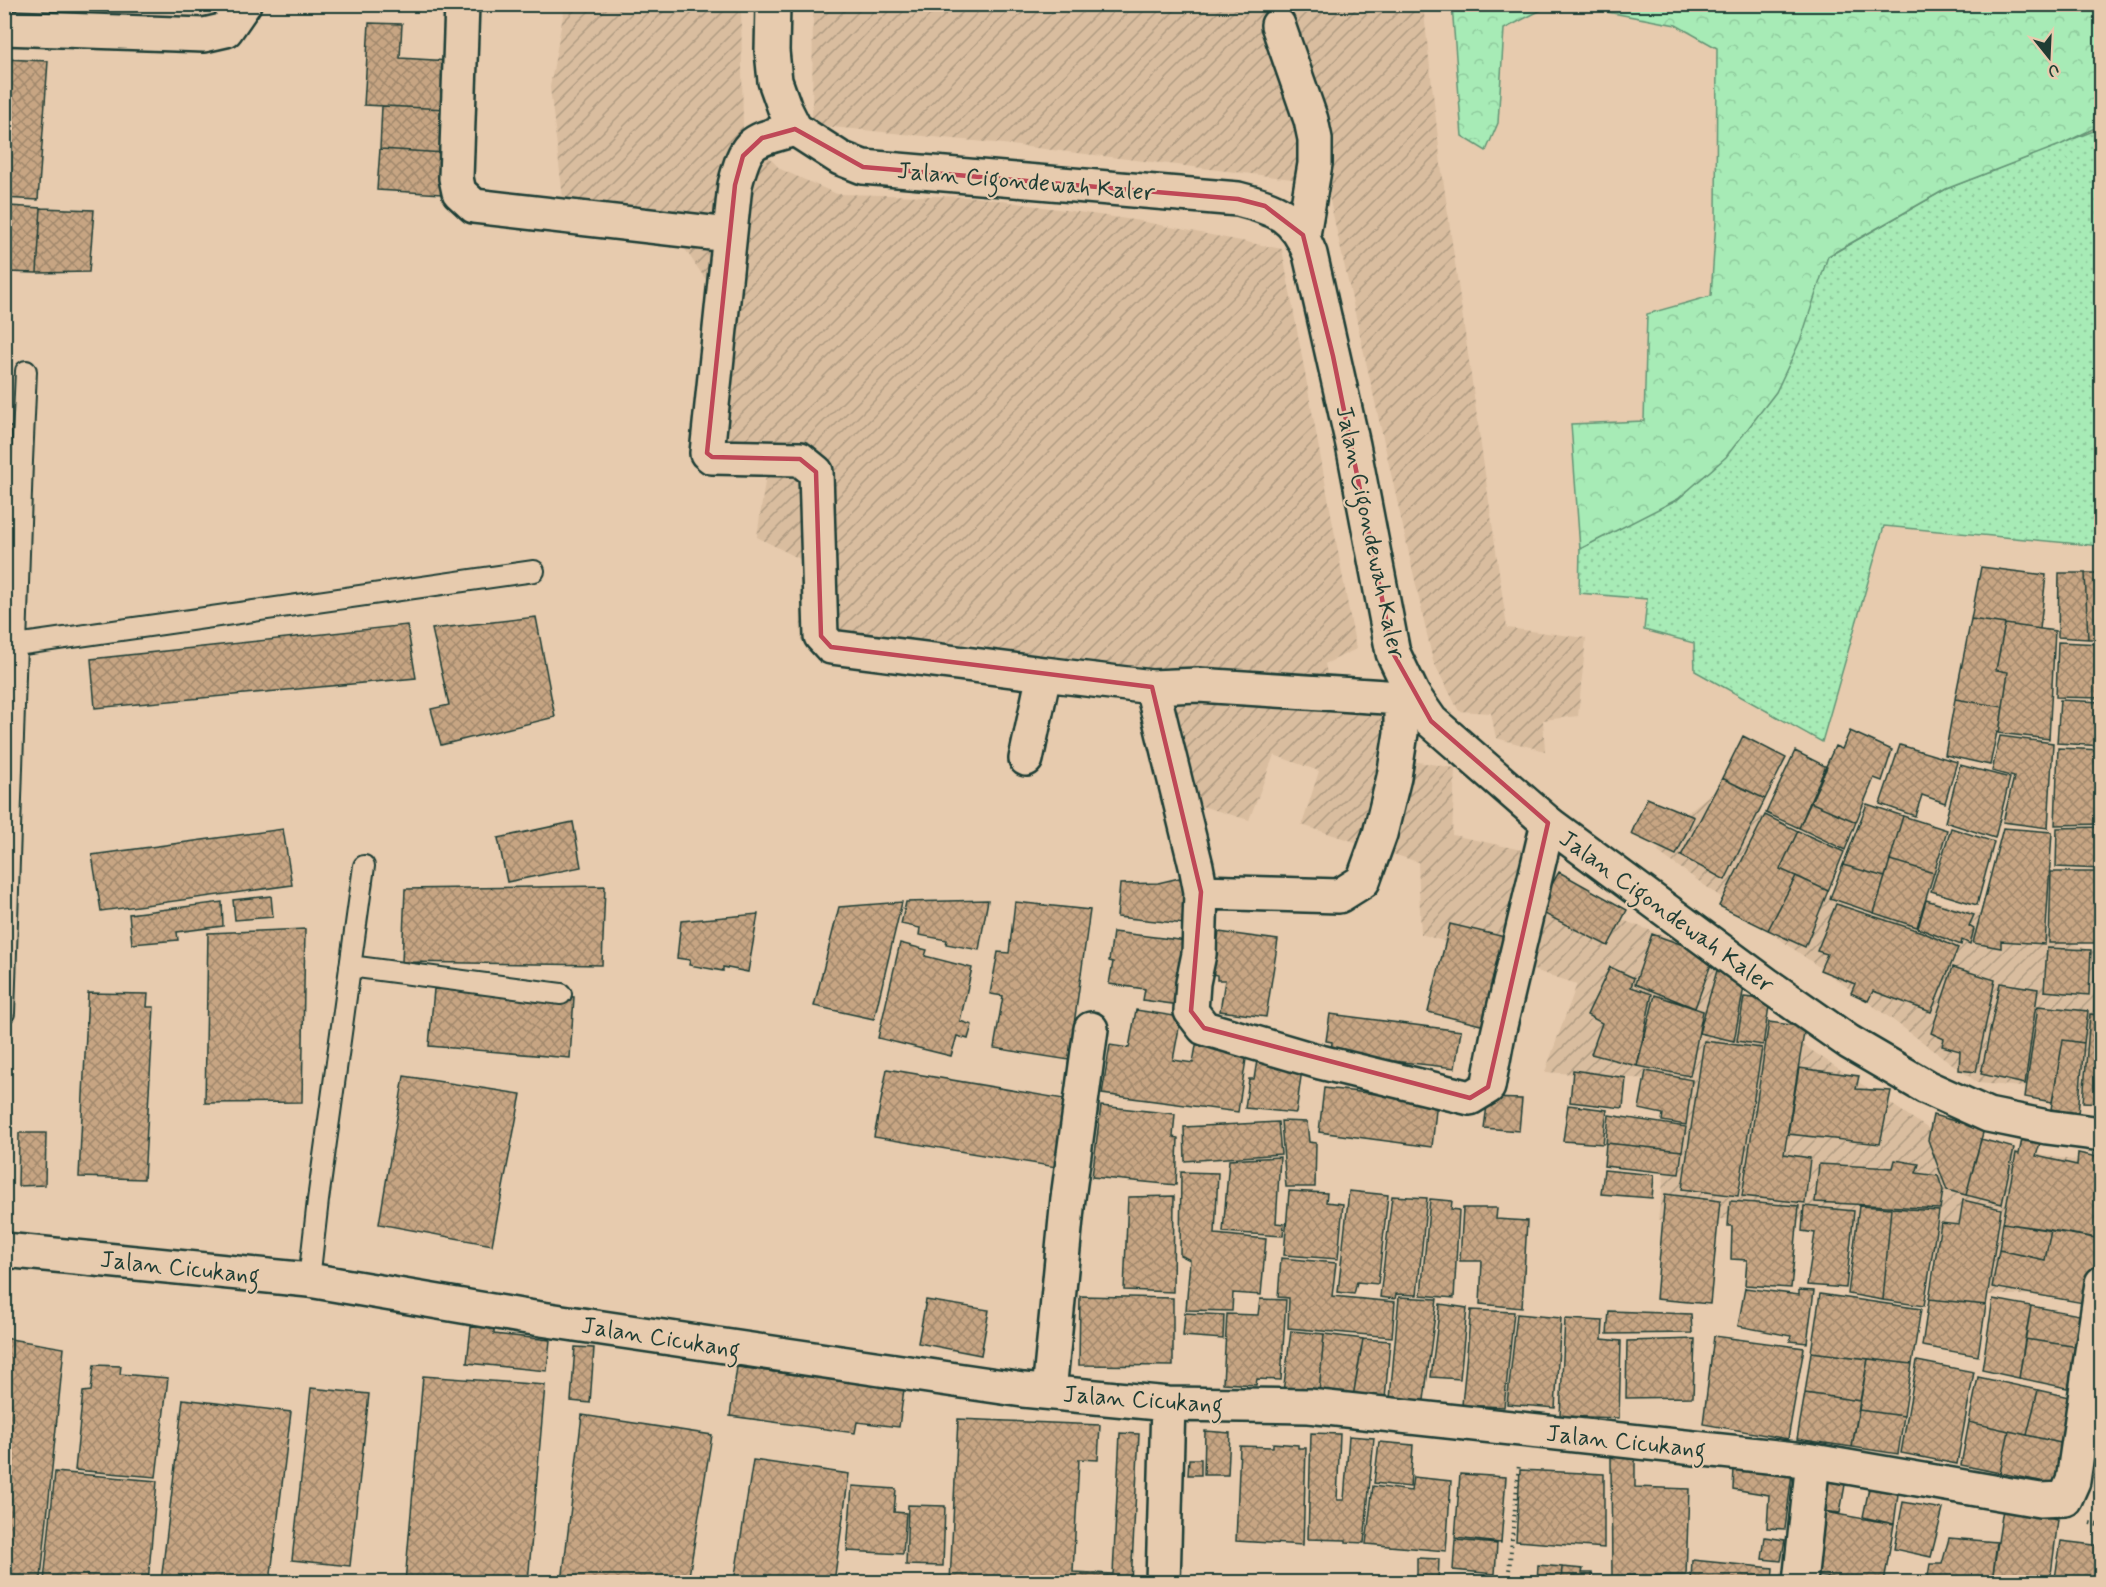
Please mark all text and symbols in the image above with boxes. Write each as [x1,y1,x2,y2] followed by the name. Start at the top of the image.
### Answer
[2019,27,2079,87] north arrow
[2045,58,2061,81] text: U
[895,156,1157,212] street label: Jalan Cigondewah Kaler
[1325,403,1412,663] street label: Jalan Cigondewah Kaler
[1551,824,1780,1004] street label: Jalan Cigondewah Kaler
[98,1245,261,1295] street label: Jalan Cicukang
[579,1311,742,1369] street label: Jalan Cicukang
[1062,1379,1224,1425] street label: Jalan Cicukang
[1544,1419,1707,1469] street label: Jalan Cicukang

